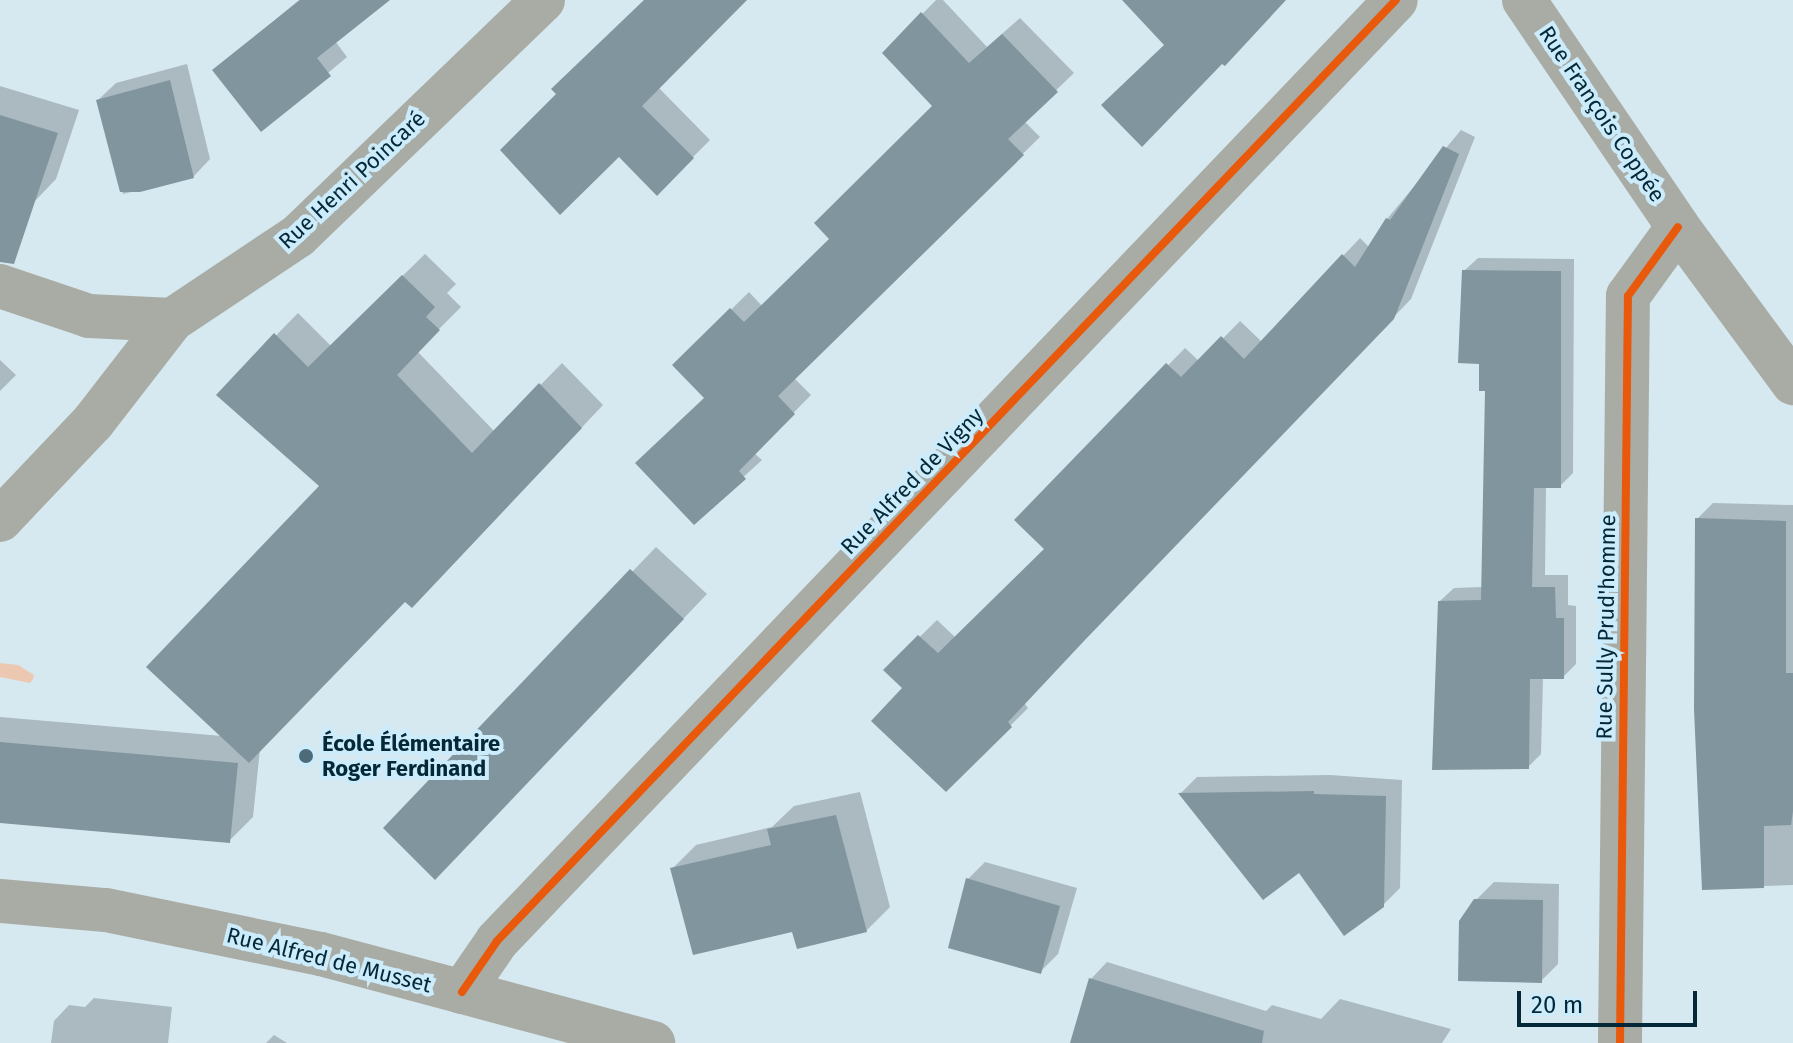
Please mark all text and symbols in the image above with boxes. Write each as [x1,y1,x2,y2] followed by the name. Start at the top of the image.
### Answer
[1533,21,1671,207] street label: Rue François Coppée
[273,105,431,255] street label: Rue Henri Poincaré
[835,402,989,560] street label: Rue Alfred de Vigny
[1591,514,1621,740] street label: Rue Sully Prud'homme
[322,730,500,782] place label: École Élémentaire Roger Ferdinand
[297,747,315,765] marker: École Élémentaire Roger Ferdinand
[224,922,434,998] street label: Rue Alfred de Musset
[1521,975,1701,1025] scale bar
[1531,991,1583,1019] text: 20 m

